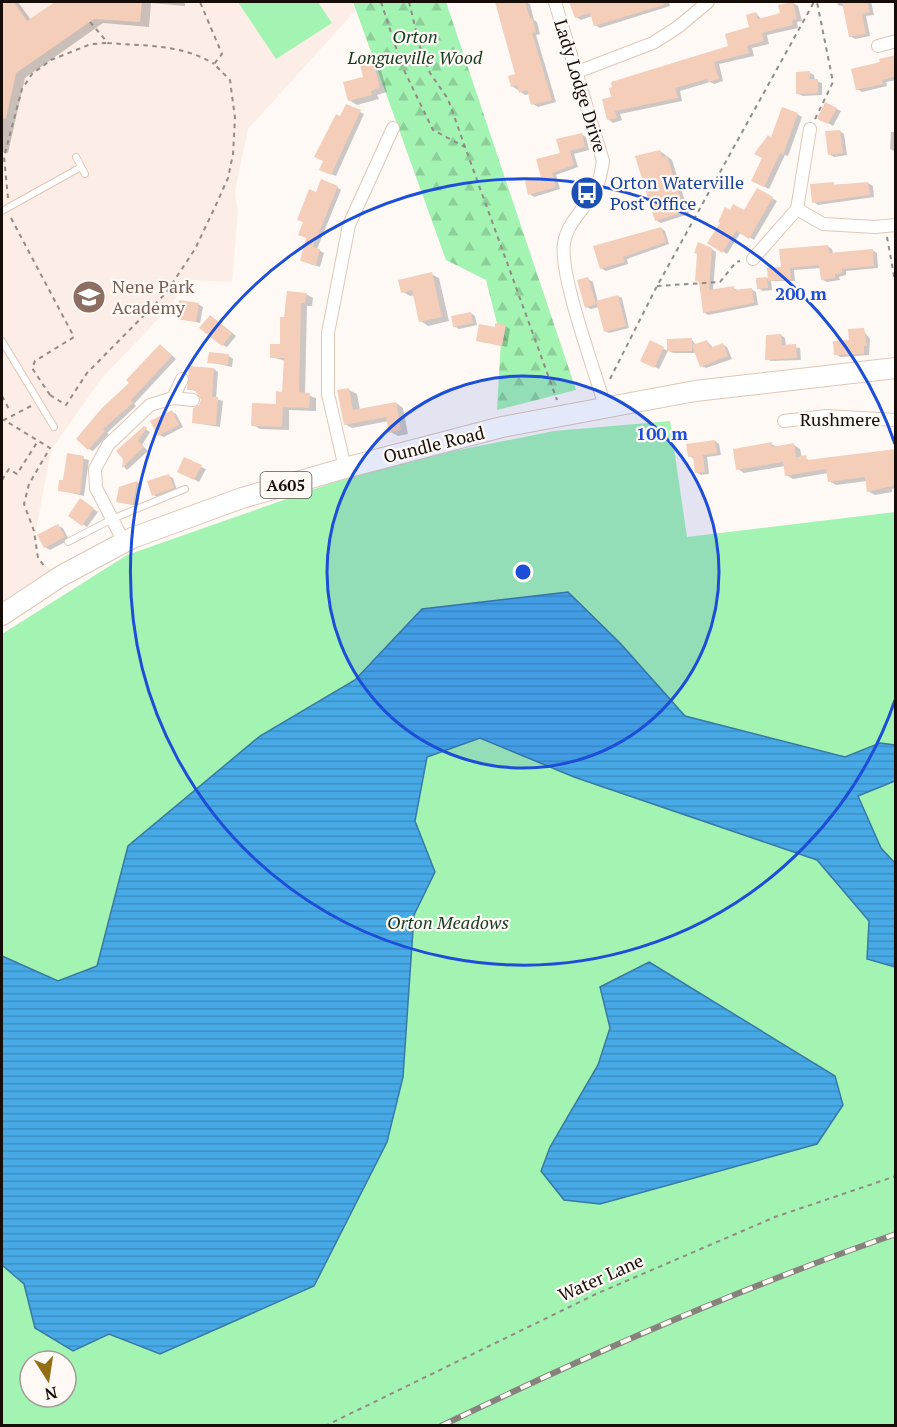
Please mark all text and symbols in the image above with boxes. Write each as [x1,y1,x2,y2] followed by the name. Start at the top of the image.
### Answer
[549,16,613,155] street label: Lady Lodge Drive
[347,24,483,69] park label: Orton Longueville Wood
[610,170,744,215] place label: Orton Waterville Post Office
[569,175,605,211] bus stop icon: Orton Waterville Post Office
[112,274,195,319] place label: Nene Park Academy
[71,279,107,315] school or university icon: Nene Park Academy
[775,281,827,305] text: 200 m
[800,407,880,431] street label: Rushmere
[381,420,487,468] street label: Oundle Road
[636,421,688,445] text: 100 m
[260,472,312,498] road number: A605
[513,562,533,582] centre of rings
[387,910,509,934] park label: Orton Meadows
[554,1248,647,1306] street label: Water Lane
[18,1349,78,1409] north arrow
[43,1382,59,1406] text: N

